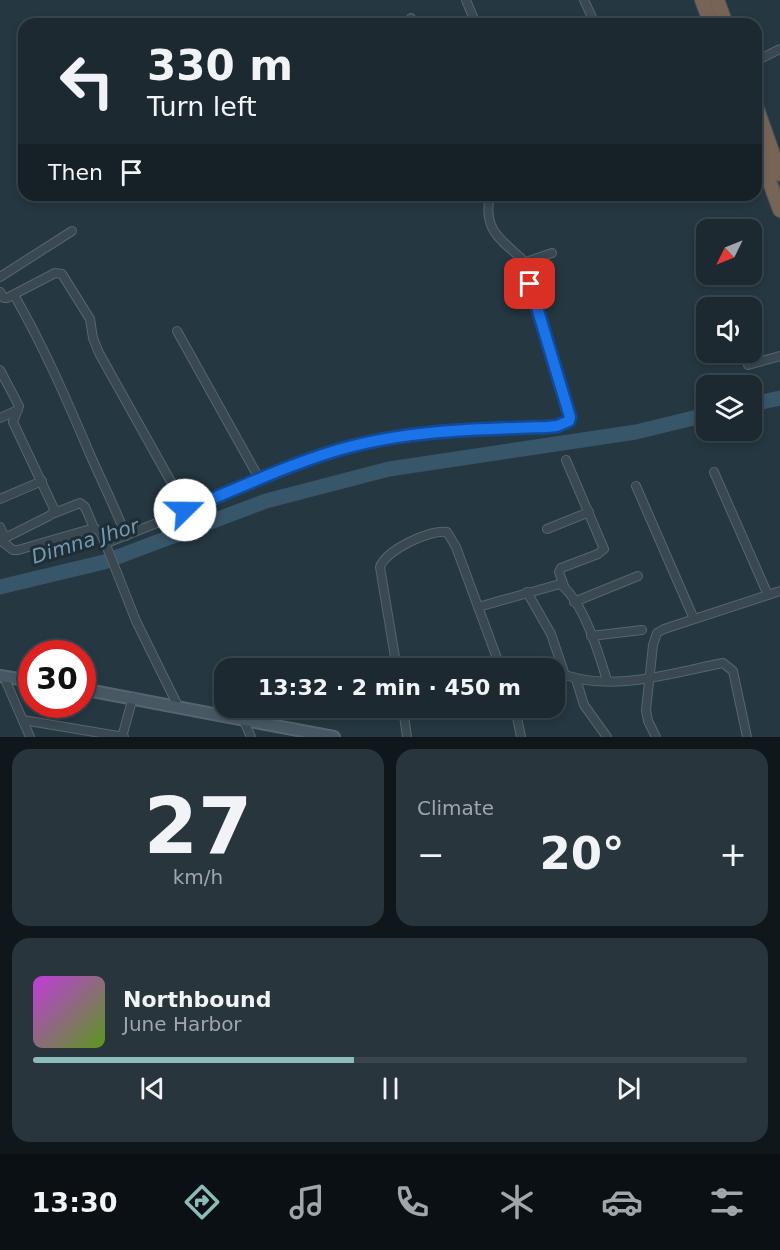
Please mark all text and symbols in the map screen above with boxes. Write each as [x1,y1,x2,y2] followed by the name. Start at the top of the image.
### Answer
[147,41,293,90] text: 330 m
[48,42,126,120] icon: left
[147,91,257,122] text: Turn left
[115,156,148,189] icon: arrive
[48,160,103,185] text: Then
[696,219,762,285] north arrow
[696,219,762,441] map controls
[504,258,555,309] pin
[513,267,546,300] icon: arrive
[696,297,762,363] button: sound
[696,375,762,441] button: layers
[153,478,217,542] position arrow
[29,513,143,569] water label: Dimna Jhor
[18,640,96,718] speed limit sign: 30
[258,675,521,700] text: 13:32 · 2 min · 450 m
[144,781,252,871] text: 27
[417,796,494,820] text: Climate
[539,827,625,880] text: 20°
[417,835,445,874] text: −
[719,835,747,874] text: +
[173,865,223,889] text: km/h
[123,987,272,1012] text: Northbound
[123,1012,242,1036] text: June Harbor
[136,1072,169,1105] icon: previous
[374,1072,407,1105] icon: pause
[612,1072,645,1105] icon: next
[181,1181,223,1223] icon: directions
[286,1181,328,1223] icon: music
[391,1181,433,1223] icon: phone
[496,1181,538,1223] icon: climate
[601,1181,643,1223] icon: car
[706,1181,748,1223] icon: filters
[32,1187,118,1218] text: 13:30

